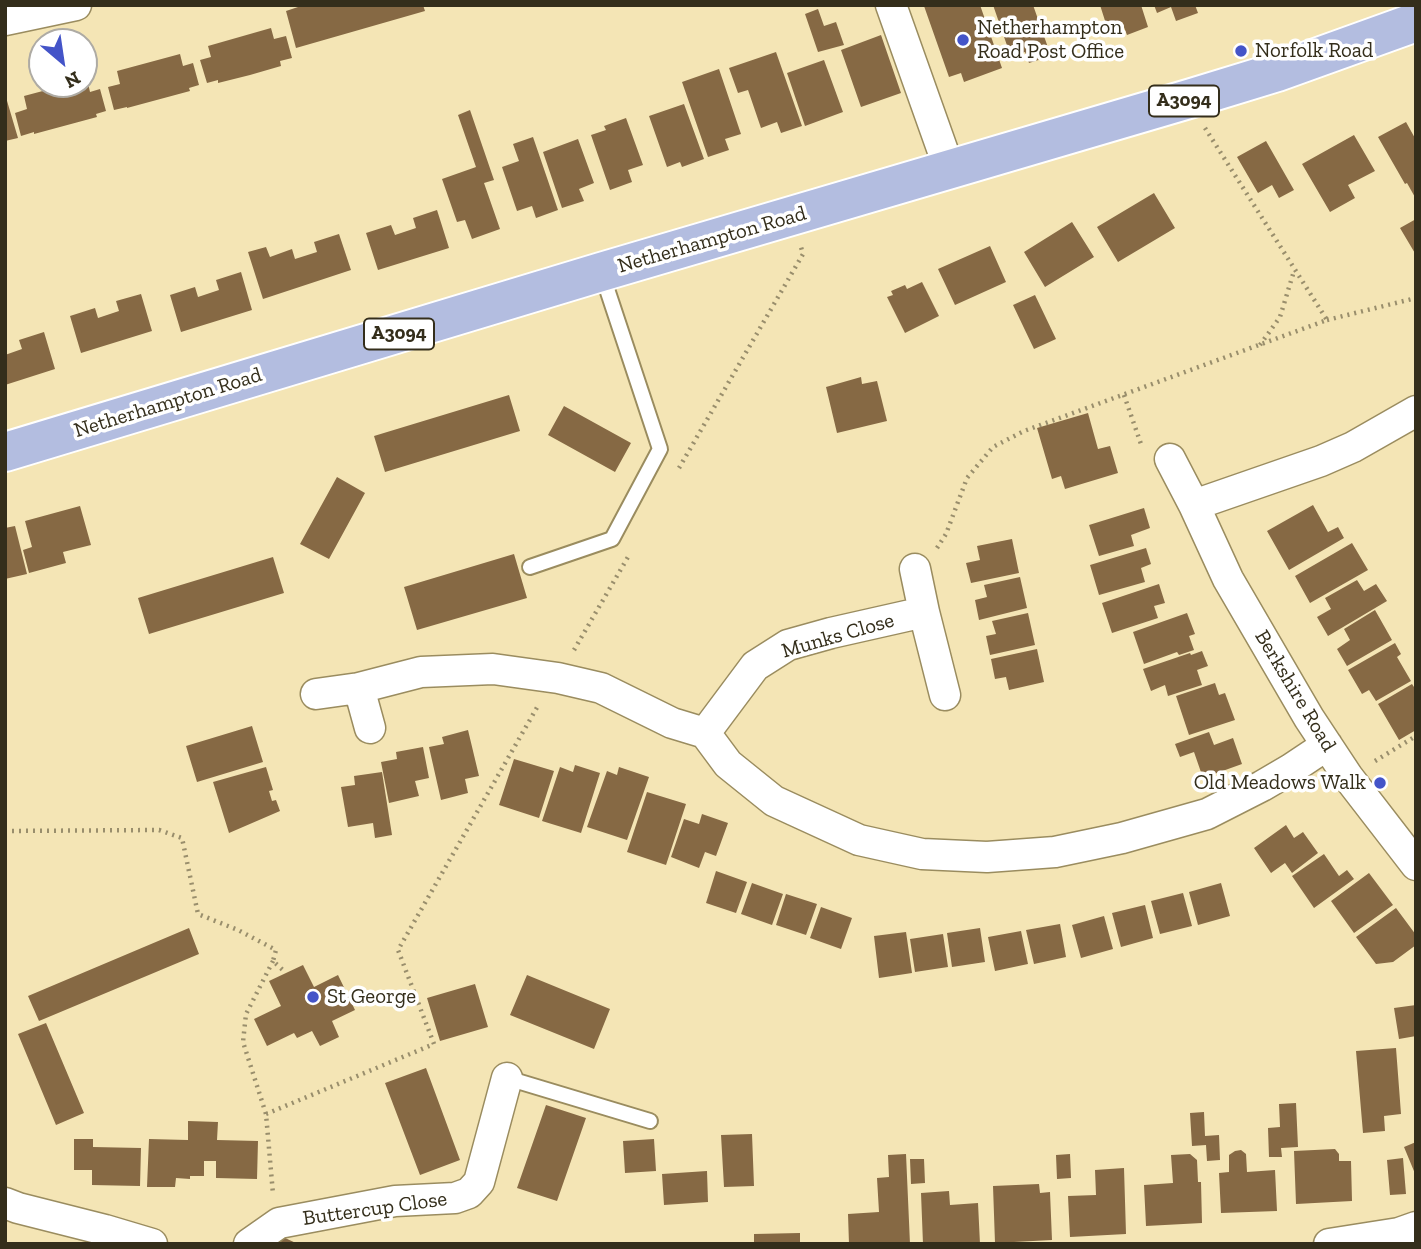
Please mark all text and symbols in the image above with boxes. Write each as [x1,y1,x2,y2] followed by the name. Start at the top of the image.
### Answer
[977,15,1124,65] place label: Netherhampton Road Post Office
[28,28,98,98] north arrow
[955,32,971,48] marker: Netherhampton Road Post Office
[1255,38,1373,64] place label: Norfolk Road
[1233,43,1249,59] marker: Norfolk Road
[61,66,84,94] text: N
[1149,86,1219,116] road number: A3094
[615,201,809,279] street label: Netherhampton Road
[364,318,434,350] road number: A3094
[71,362,265,444] street label: Netherhampton Road
[779,608,897,664] street label: Munks Close
[1249,626,1341,756] street label: Berkshire Road
[1194,770,1366,796] place label: Old Meadows Walk
[1372,775,1388,791] marker: Old Meadows Walk
[327,984,416,1010] place label: St George
[305,989,321,1005] marker: St George
[301,1186,449,1232] street label: Buttercup Close

